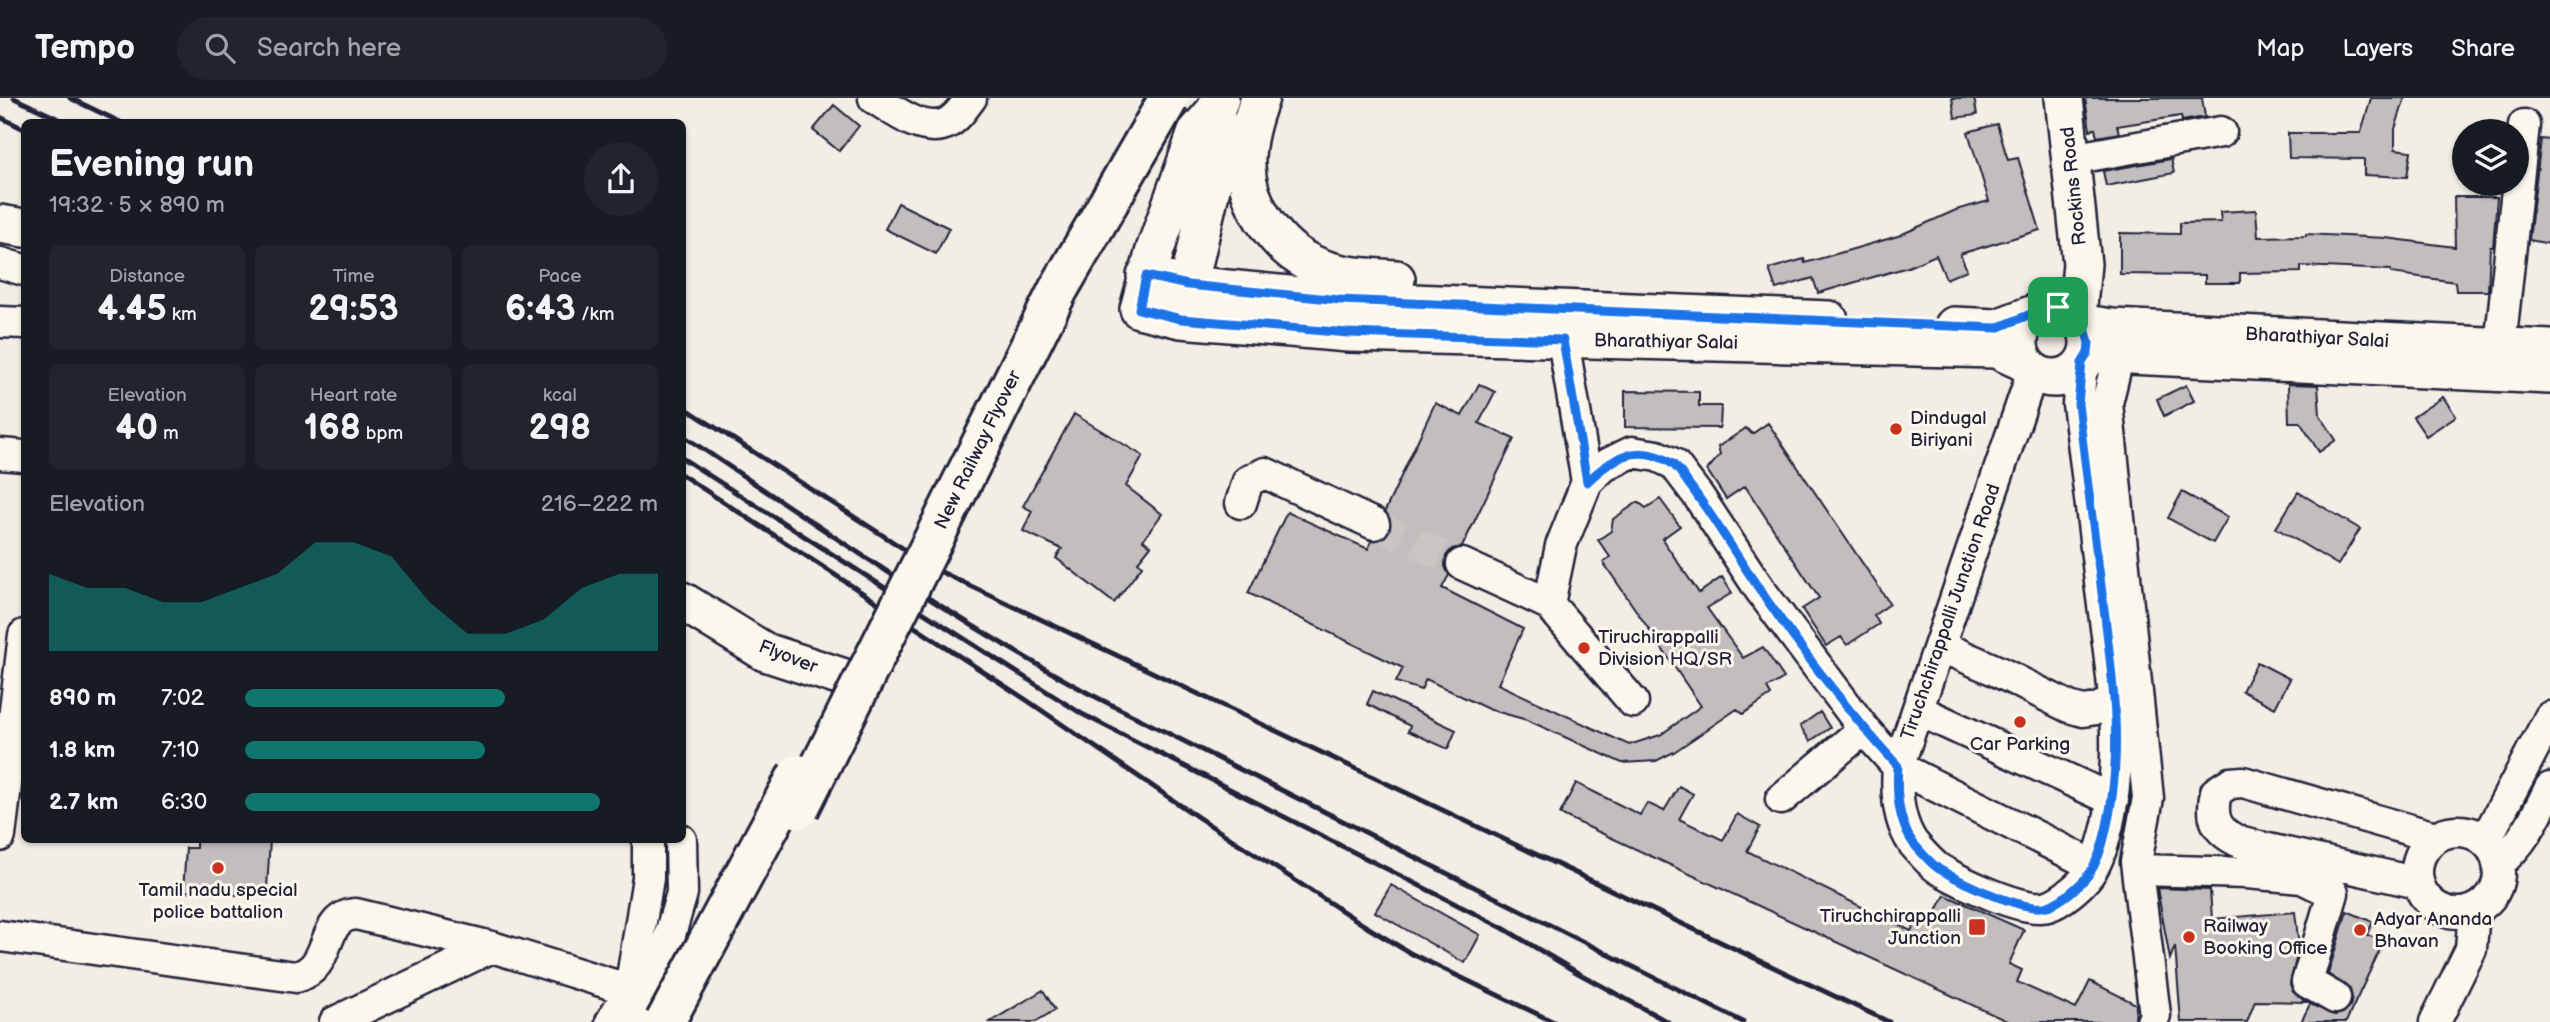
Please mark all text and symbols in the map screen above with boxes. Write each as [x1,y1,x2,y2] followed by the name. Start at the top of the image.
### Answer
[177,17,667,80] search box
[35,28,135,68] text: Tempo
[201,29,239,67] icon: search
[257,33,401,64] text: Search here
[2256,34,2304,63] text: Map
[2342,34,2413,63] text: Layers
[2451,34,2515,63] text: Share
[2452,119,2529,196] map controls
[2452,119,2529,196] button: layers
[2056,125,2092,247] street label: Rockins Road
[49,142,254,187] text: Evening run
[584,142,658,216] button: share
[49,191,225,219] text: 19:32 · 5 × 890 m
[109,265,185,288] text: Distance
[332,265,375,288] text: Time
[538,265,581,288] text: Pace
[2028,277,2088,337] pin
[98,288,167,331] text: 4.45
[308,288,399,331] text: 29:53
[505,288,576,331] text: 6:43
[2039,288,2077,326] icon: arrive
[167,303,197,326] text: km
[576,303,615,326] text: /km
[2244,323,2390,353] street label: Bharathiyar Salai
[1594,329,1738,355] street label: Bharathiyar Salai
[930,366,1027,533] street label: New Railway Flyover
[108,384,187,407] text: Elevation
[310,384,397,407] text: Heart rate
[543,384,577,407] text: kcal
[116,407,158,450] text: 40
[304,407,361,450] text: 168
[529,407,591,450] text: 298
[1910,407,1986,452] place label: Dindugal Biriyani
[1888,421,1904,437] marker: Dindugal Biriyani
[158,422,179,445] text: m
[361,422,403,445] text: bpm
[1896,481,2006,743] street label: Tiruchchirappalli Junction Road
[49,490,145,518] text: Elevation
[541,490,658,518] text: 216–222 m
[1598,626,1732,671] place label: Tiruchirappalli Division HQ/SR
[755,635,822,679] street label: Flyover
[1576,640,1592,656] marker: Tiruchirappalli Division HQ/SR
[49,684,116,712] text: 890 m
[161,684,204,712] text: 7:02
[2012,714,2028,730] marker: Car Parking
[1970,733,2070,756] place label: Car Parking
[49,736,115,764] text: 1.8 km
[161,736,199,764] text: 7:10
[49,788,118,816] text: 2.7 km
[161,788,207,816] text: 6:30
[210,860,226,876] marker: Tamil nadu special police battalion
[138,879,298,924] place label: Tamil nadu special police battalion
[1820,905,1961,950] place label: Tiruchchirappalli Junction
[2374,908,2492,953] place label: Adyar Ananda Bhavan
[2203,915,2328,960] place label: Railway Booking Office
[1967,917,1987,937] marker: Tiruchchirappalli Junction
[2352,922,2368,938] marker: Adyar Ananda Bhavan
[2181,929,2197,945] marker: Railway Booking Office

